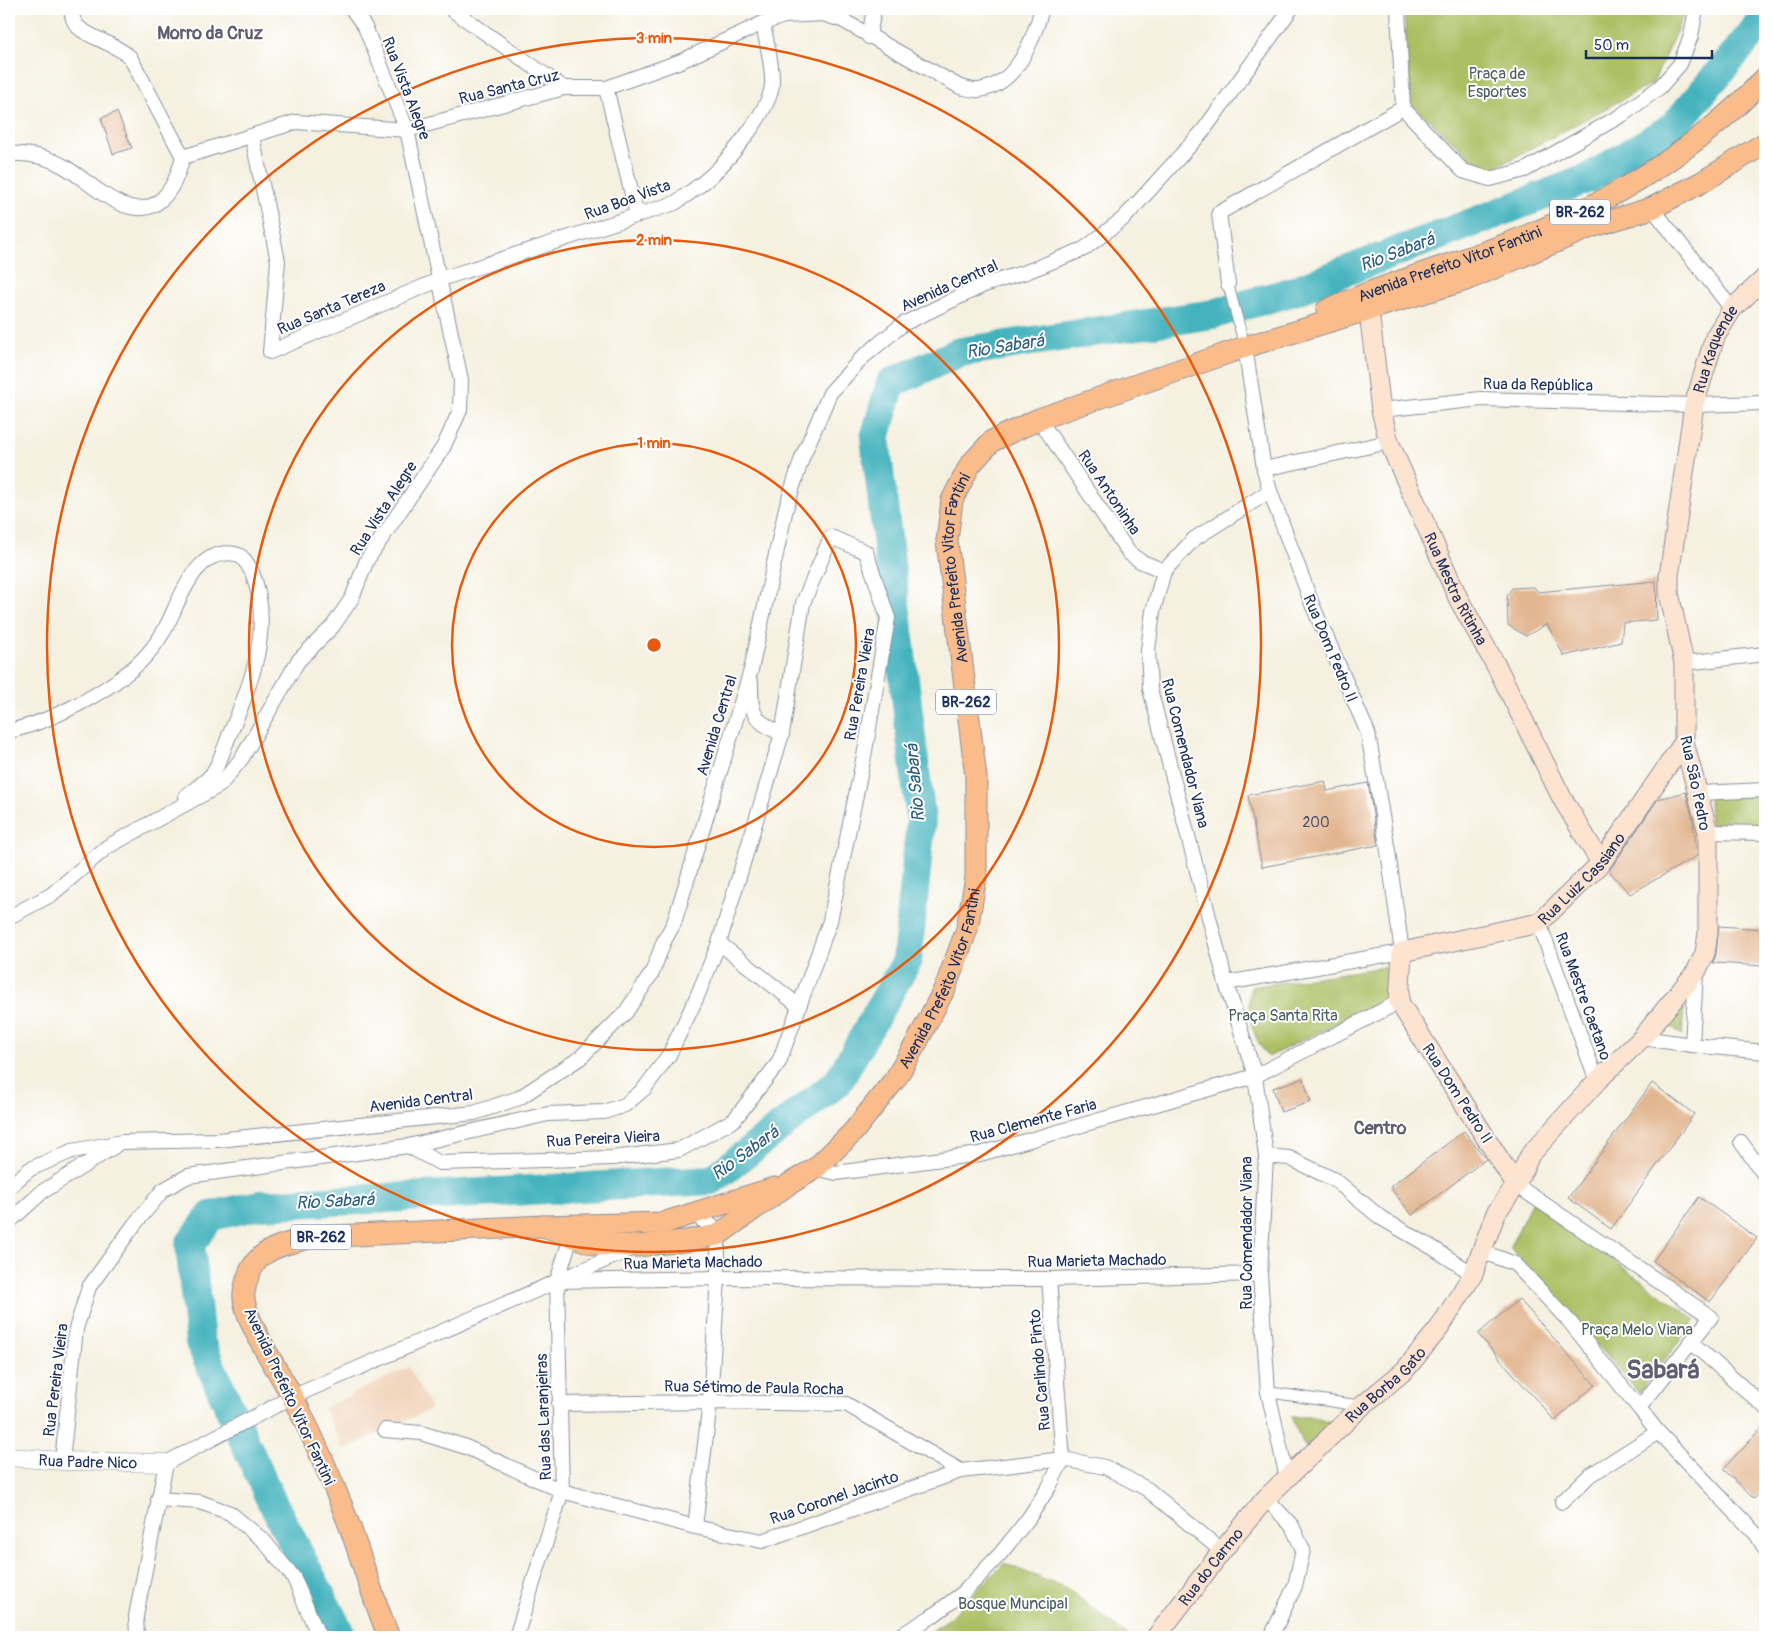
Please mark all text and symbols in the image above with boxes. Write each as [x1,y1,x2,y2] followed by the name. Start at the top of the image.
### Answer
[157,22,263,45] district label: Morro da Cruz
[1586,28,1713,60] scale bar
[636,29,672,48] text: 3 min
[377,34,435,143] street label: Rua Vista Alegre
[1594,36,1629,55] text: 50 m
[1468,64,1526,102] park label: Praça de Esportes
[457,65,562,109] street label: Rua Santa Cruz
[582,175,673,225] street label: Rua Boa Vista
[1550,200,1610,224] road number: BR-262
[1355,222,1545,307] street label: Avenida Prefeito Vitor Fantini
[1357,227,1439,277] water label: Rio Sabará
[636,231,672,250] text: 2 min
[898,256,1001,316] street label: Avenida Central
[274,276,389,340] street label: Rua Santa Tereza
[1689,302,1743,396] street label: Rua Kaquende
[965,329,1047,364] water label: Rio Sabará
[1483,374,1593,396] street label: Rua da República
[637,434,671,453] text: 1 min
[1073,446,1145,539] street label: Rua Antoninha
[346,457,422,560] street label: Rua Vista Alegre
[938,470,975,665] street label: Avenida Prefeito Vitor Fantini
[1419,529,1491,649] street label: Rua Mestra Ritinha
[1298,592,1362,705] street label: Rua Dom Pedro II
[840,626,880,742] street label: Rua Pereira Vieira
[645,636,663,654] centre of rings
[692,672,742,778] street label: Avenida Central
[1157,676,1213,830] street label: Rua Comendador Viana
[936,690,996,714] road number: BR-262
[1675,734,1715,833] street label: Rua São Pedro
[900,741,930,823] water label: Rio Sabará
[1303,814,1329,831] house number: 200
[1534,829,1630,930] street label: Rua Luiz Cassiano
[895,887,985,1073] street label: Avenida Prefeito Vitor Fantini
[1551,930,1616,1063] street label: Rua Mestre Caetano
[1228,1006,1338,1026] park label: Praça Santa Rita
[1417,1040,1497,1147] street label: Rua Dom Pedro II
[368,1085,474,1117] street label: Avenida Central
[968,1094,1099,1147] street label: Rua Clemente Faria
[1354,1117,1407,1140] district label: Centro
[707,1120,785,1186] water label: Rio Sabará
[546,1126,661,1152] street label: Rua Pereira Vieira
[1237,1156,1257,1310] street label: Rua Comendador Viana
[295,1188,376,1215] water label: Rio Sabará
[291,1224,351,1250] road number: BR-262
[1027,1250,1167,1272] street label: Rua Marieta Machado
[623,1252,763,1274] street label: Rua Marieta Machado
[239,1304,339,1489] street label: Avenida Prefeito Vitor Fantini
[1025,1308,1055,1431] street label: Rua Carlindo Pinto
[1581,1320,1693,1340] park label: Praça Melo Viana
[39,1322,73,1438] street label: Rua Pereira Vieira
[1341,1343,1431,1428] street label: Rua Borba Gato
[532,1353,556,1481] street label: Rua das Laranjeiras
[1626,1354,1700,1386] district label: Sabará
[664,1376,844,1400] street label: Rua Sétimo de Paula Rocha
[38,1450,138,1473] street label: Rua Padre Nico
[767,1466,902,1529] street label: Rua Coronel Jacinto
[1175,1524,1248,1610] street label: Rua do Carmo
[958,1594,1068,1614] park label: Bosque Muncipal

